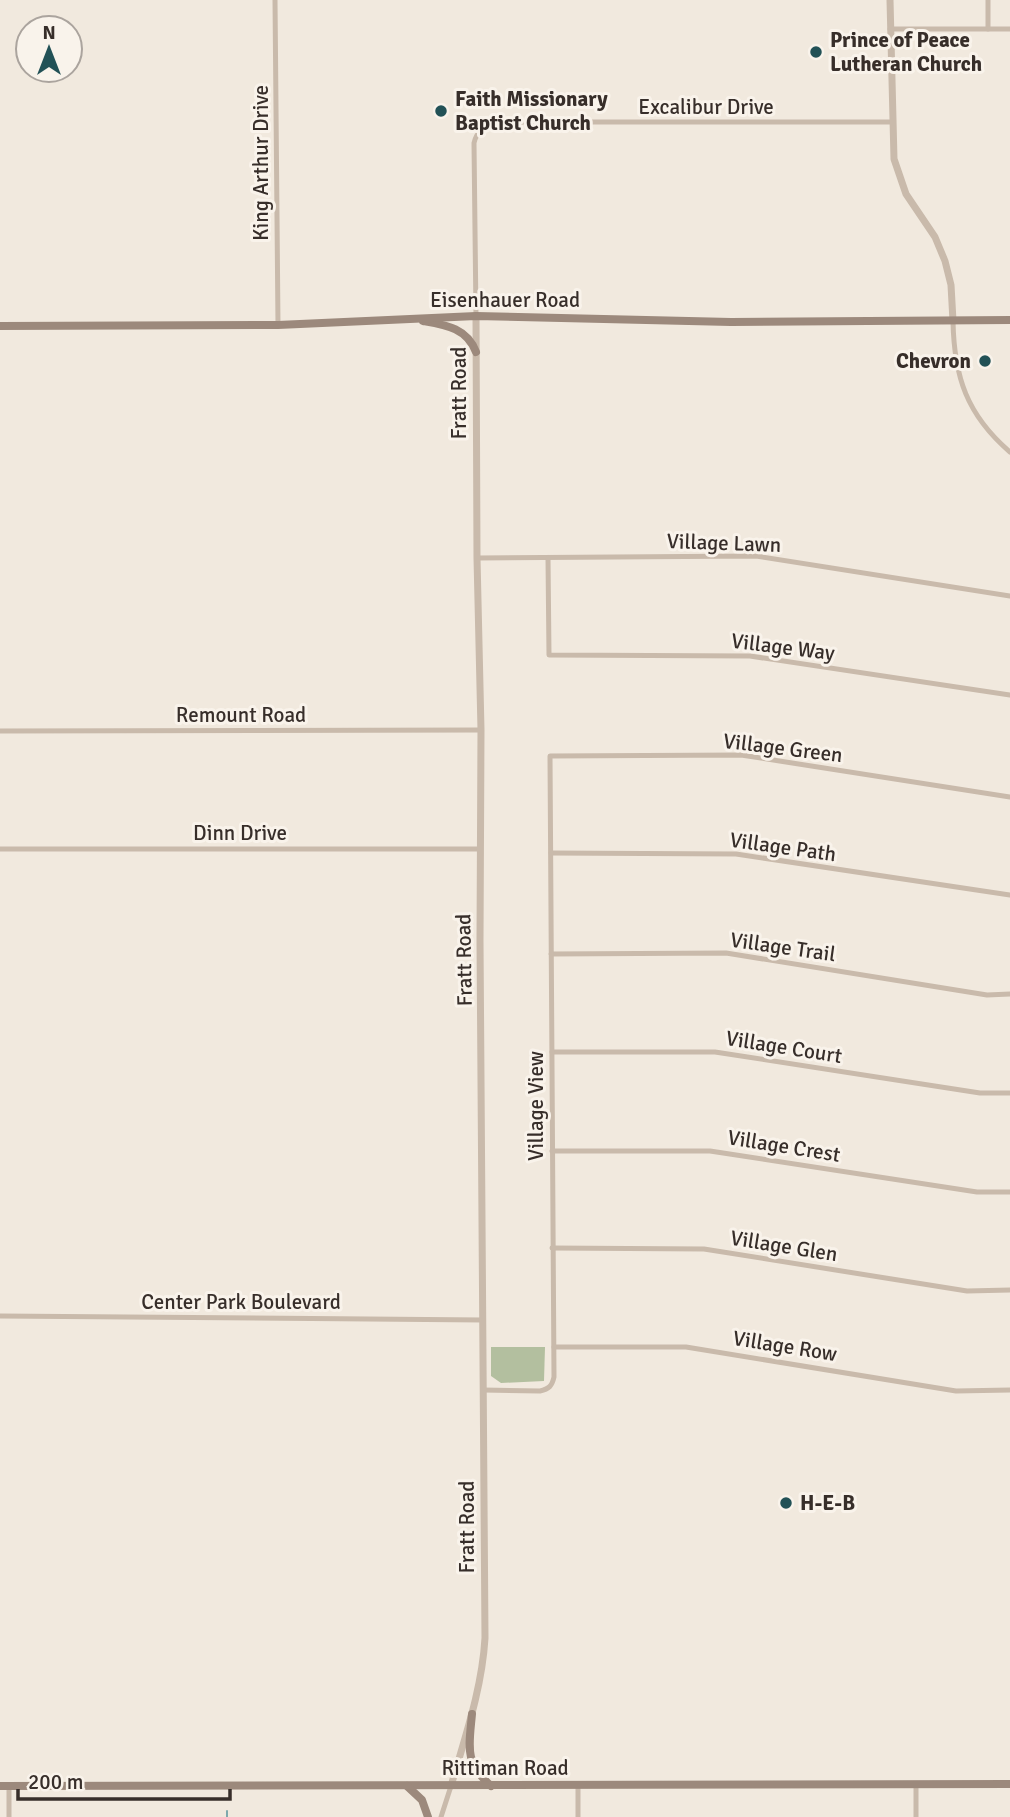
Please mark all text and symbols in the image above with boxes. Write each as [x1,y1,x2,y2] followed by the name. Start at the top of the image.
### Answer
[14,14,84,84] north arrow
[42,21,56,45] text: N
[830,27,982,77] place label: Prince of Peace Lutheran Church
[808,44,824,60] marker: Prince of Peace Lutheran Church
[248,85,274,241] street label: King Arthur Drive
[455,86,608,136] place label: Faith Missionary Baptist Church
[638,94,774,120] street label: Excalibur Drive
[433,103,449,119] marker: Faith Missionary Baptist Church
[430,287,580,313] street label: Eisenhauer Road
[446,347,472,439] street label: Fratt Road
[896,348,971,374] place label: Chevron
[977,353,993,369] marker: Chevron
[666,528,782,558] street label: Village Lawn
[730,628,836,666] street label: Village Way
[176,702,306,728] street label: Remount Road
[722,728,844,768] street label: Village Green
[193,820,287,846] street label: Dinn Drive
[728,827,838,867] street label: Village Path
[450,913,478,1007] street label: Fratt Road
[729,927,837,967] street label: Village Trail
[724,1025,844,1069] street label: Village Court
[523,1051,549,1161] street label: Village View
[726,1124,842,1168] street label: Village Crest
[729,1225,839,1267] street label: Village Glen
[141,1289,341,1315] street label: Center Park Boulevard
[731,1325,839,1367] street label: Village Row
[454,1481,480,1573] street label: Fratt Road
[800,1490,855,1516] place label: H-E-B
[778,1495,794,1511] marker: H-E-B
[441,1755,569,1781] street label: Rittiman Road
[18,1758,229,1802] scale bar
[28,1769,83,1795] text: 200 m

